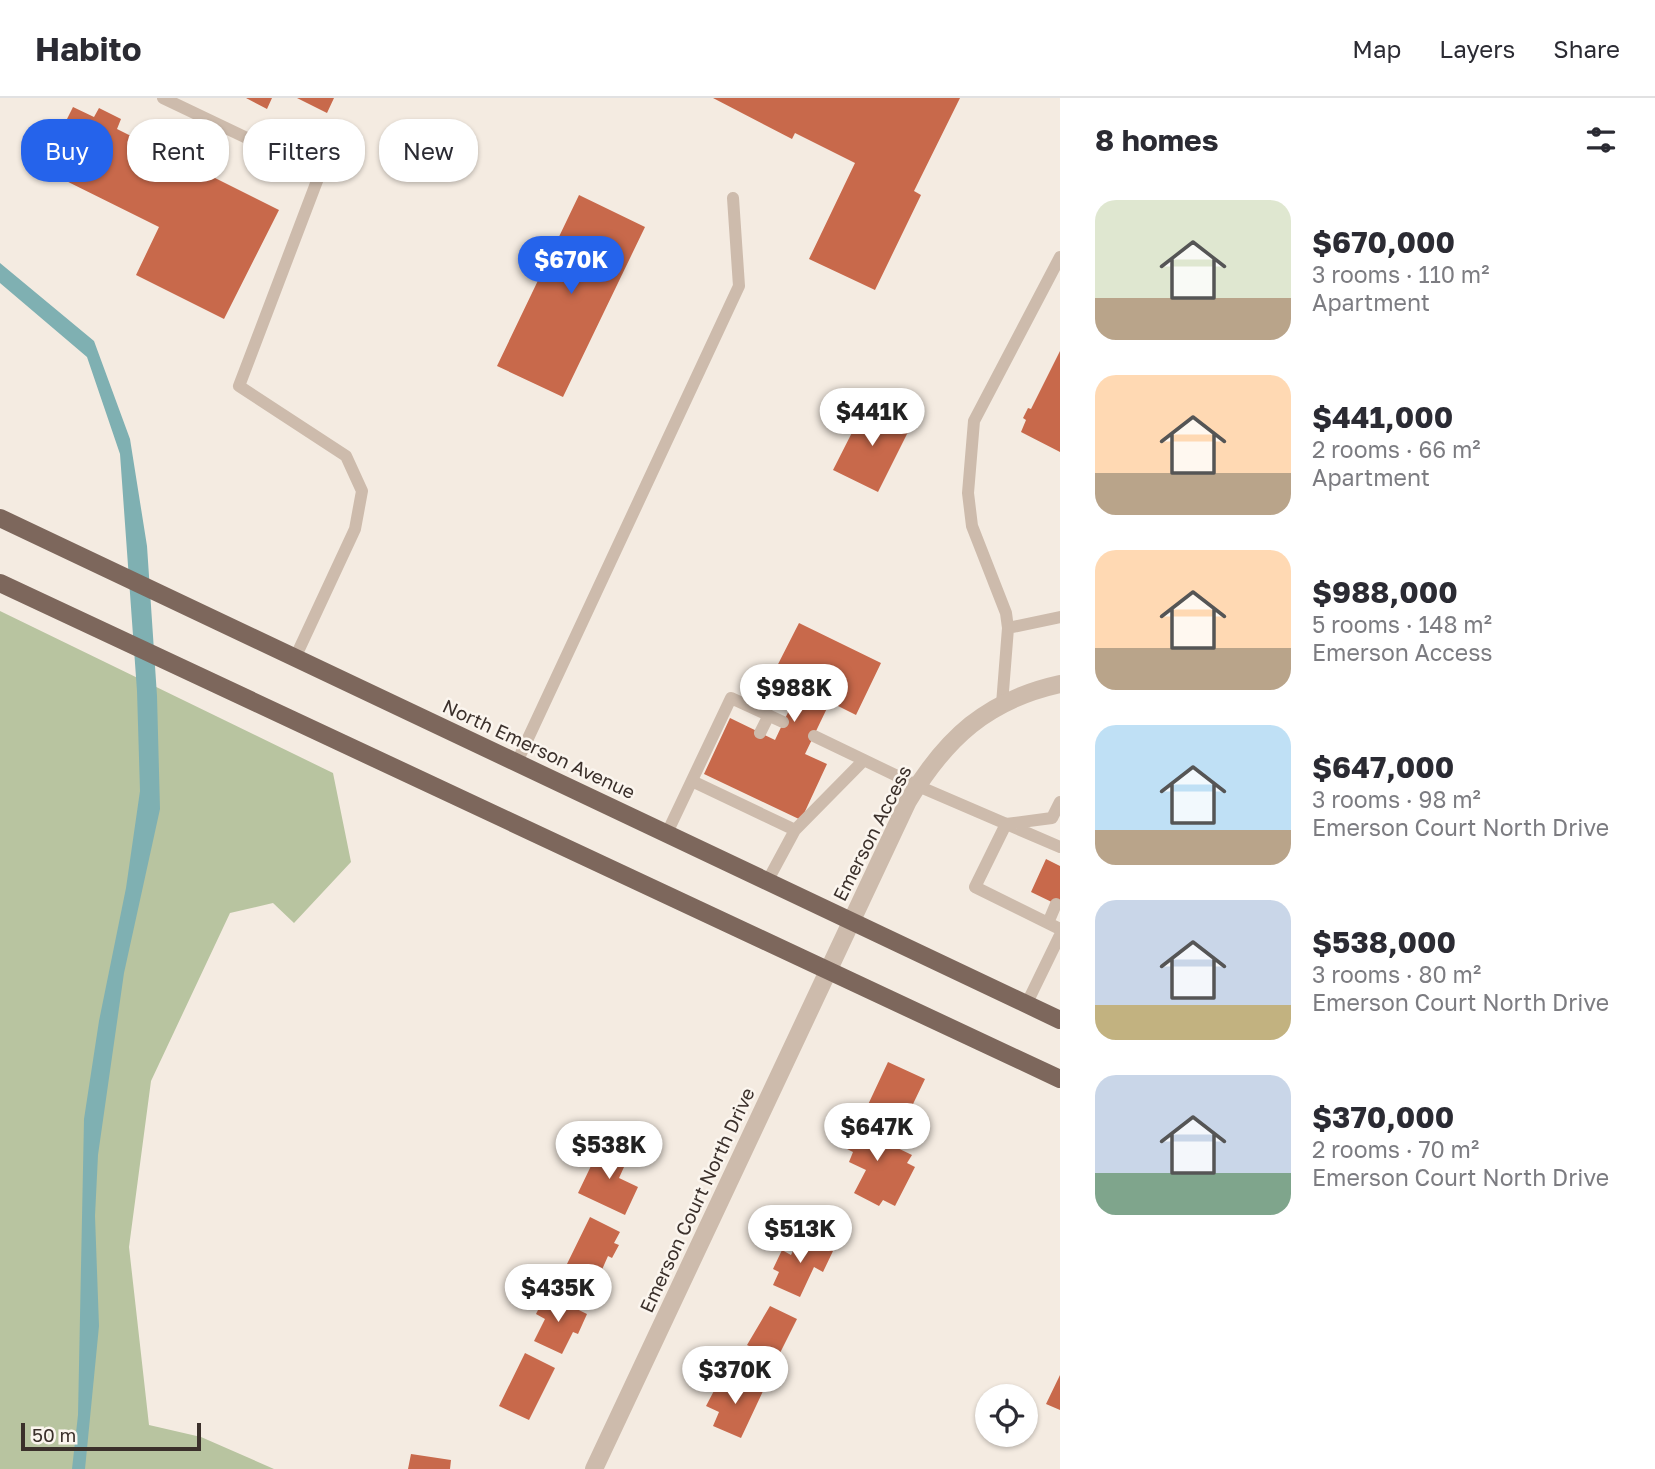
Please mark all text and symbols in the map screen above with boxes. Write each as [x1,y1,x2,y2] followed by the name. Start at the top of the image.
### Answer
[35,29,142,68] text: Habito
[1352,34,1401,63] text: Map
[1439,34,1515,63] text: Layers
[1553,34,1620,63] text: Share
[21,119,113,182] chip: Buy
[127,119,229,182] chip: Rent
[243,119,365,182] chip: Filters
[379,119,478,182] chip: New
[1582,121,1620,159] icon: filters
[1095,122,1219,158] text: 8 homes
[1312,224,1455,260] text: $670,000
[1151,228,1235,312] icon: home
[522,236,620,296] pin: $670K
[534,245,608,273] text: $670K
[1312,260,1489,288] text: 3 rooms · 110 m²
[1312,288,1430,316] text: Apartment
[823,388,921,448] pin: $441K
[836,397,908,425] text: $441K
[1312,399,1453,435] text: $441,000
[1151,403,1235,487] icon: home
[1312,435,1481,463] text: 2 rooms · 66 m²
[1312,463,1430,491] text: Apartment
[1312,574,1458,610] text: $988,000
[1151,578,1235,662] icon: home
[1312,610,1492,638] text: 5 rooms · 148 m²
[1312,638,1493,666] text: Emerson Access
[745,664,843,724] pin: $988K
[756,673,832,701] text: $988K
[439,694,639,803] street label: North Emerson Avenue
[1312,749,1454,785] text: $647,000
[1151,753,1235,837] icon: home
[827,761,916,904] street label: Emerson Access
[1312,785,1481,813] text: 3 rooms · 98 m²
[1312,813,1609,841] text: Emerson Court North Drive
[1312,924,1456,960] text: $538,000
[1151,928,1235,1012] icon: home
[1312,960,1481,988] text: 3 rooms · 80 m²
[1312,988,1609,1016] text: Emerson Court North Drive
[634,1084,759,1316] street label: Emerson Court North Drive
[1312,1099,1454,1135] text: $370,000
[1151,1103,1235,1187] icon: home
[828,1104,926,1163] pin: $647K
[840,1112,914,1140] text: $647K
[560,1122,658,1181] pin: $538K
[572,1130,646,1158] text: $538K
[1312,1135,1479,1163] text: 2 rooms · 70 m²
[1312,1163,1609,1191] text: Emerson Court North Drive
[751,1206,849,1265] pin: $513K
[764,1214,836,1242] text: $513K
[509,1264,607,1324] pin: $435K
[521,1273,595,1301] text: $435K
[686,1346,784,1406] pin: $370K
[698,1355,772,1383] text: $370K
[975,1384,1038,1447] map controls
[975,1384,1038,1447] button: locate
[21,1420,201,1452] scale bar
[32,1423,76,1446] text: 50 m

